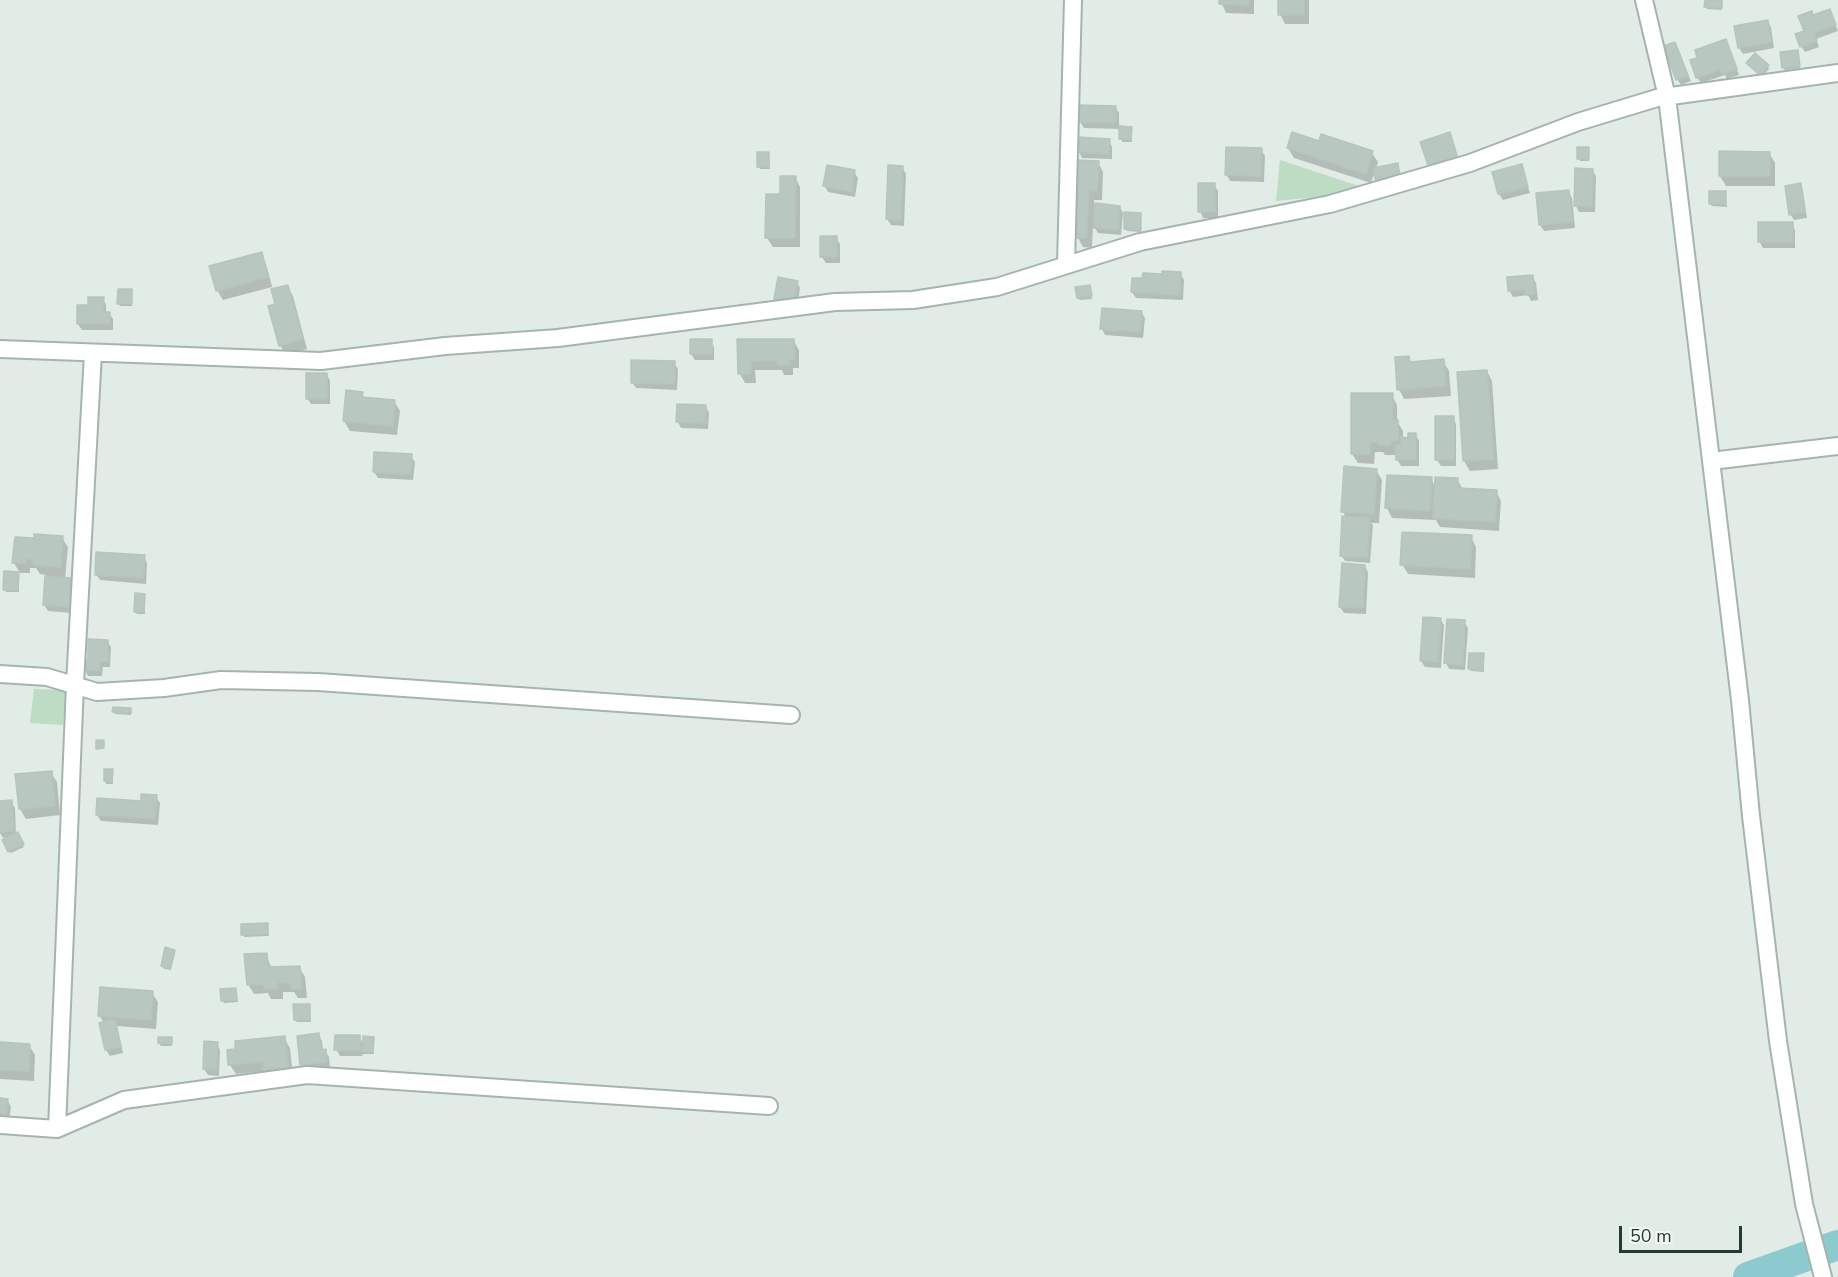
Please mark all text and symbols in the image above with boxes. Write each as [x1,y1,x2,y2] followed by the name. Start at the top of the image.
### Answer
[1622,1214,1745,1252] scale bar
[1630,1224,1672,1248] text: 50 m

